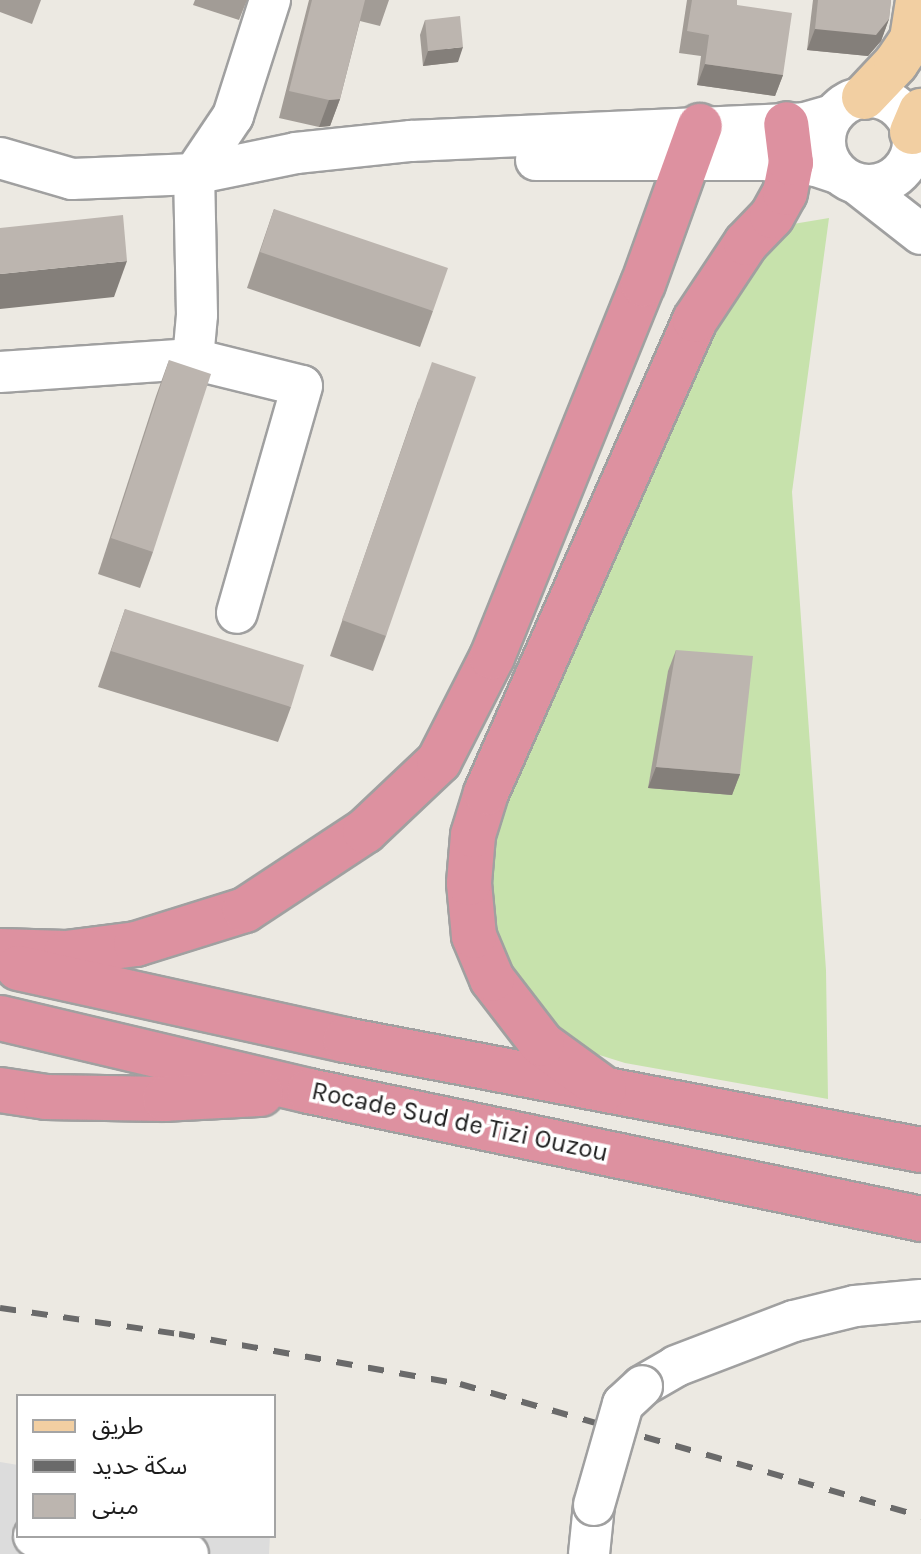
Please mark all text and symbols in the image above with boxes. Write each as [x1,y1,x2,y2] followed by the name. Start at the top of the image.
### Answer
[309,1075,611,1169] street label: Rocade Sud de Tizi Ouzou
[16,1394,276,1538] legend
[92,1412,144,1440] text: طريق
[92,1452,187,1480] text: سكة حديد
[92,1492,139,1520] text: مبنى

